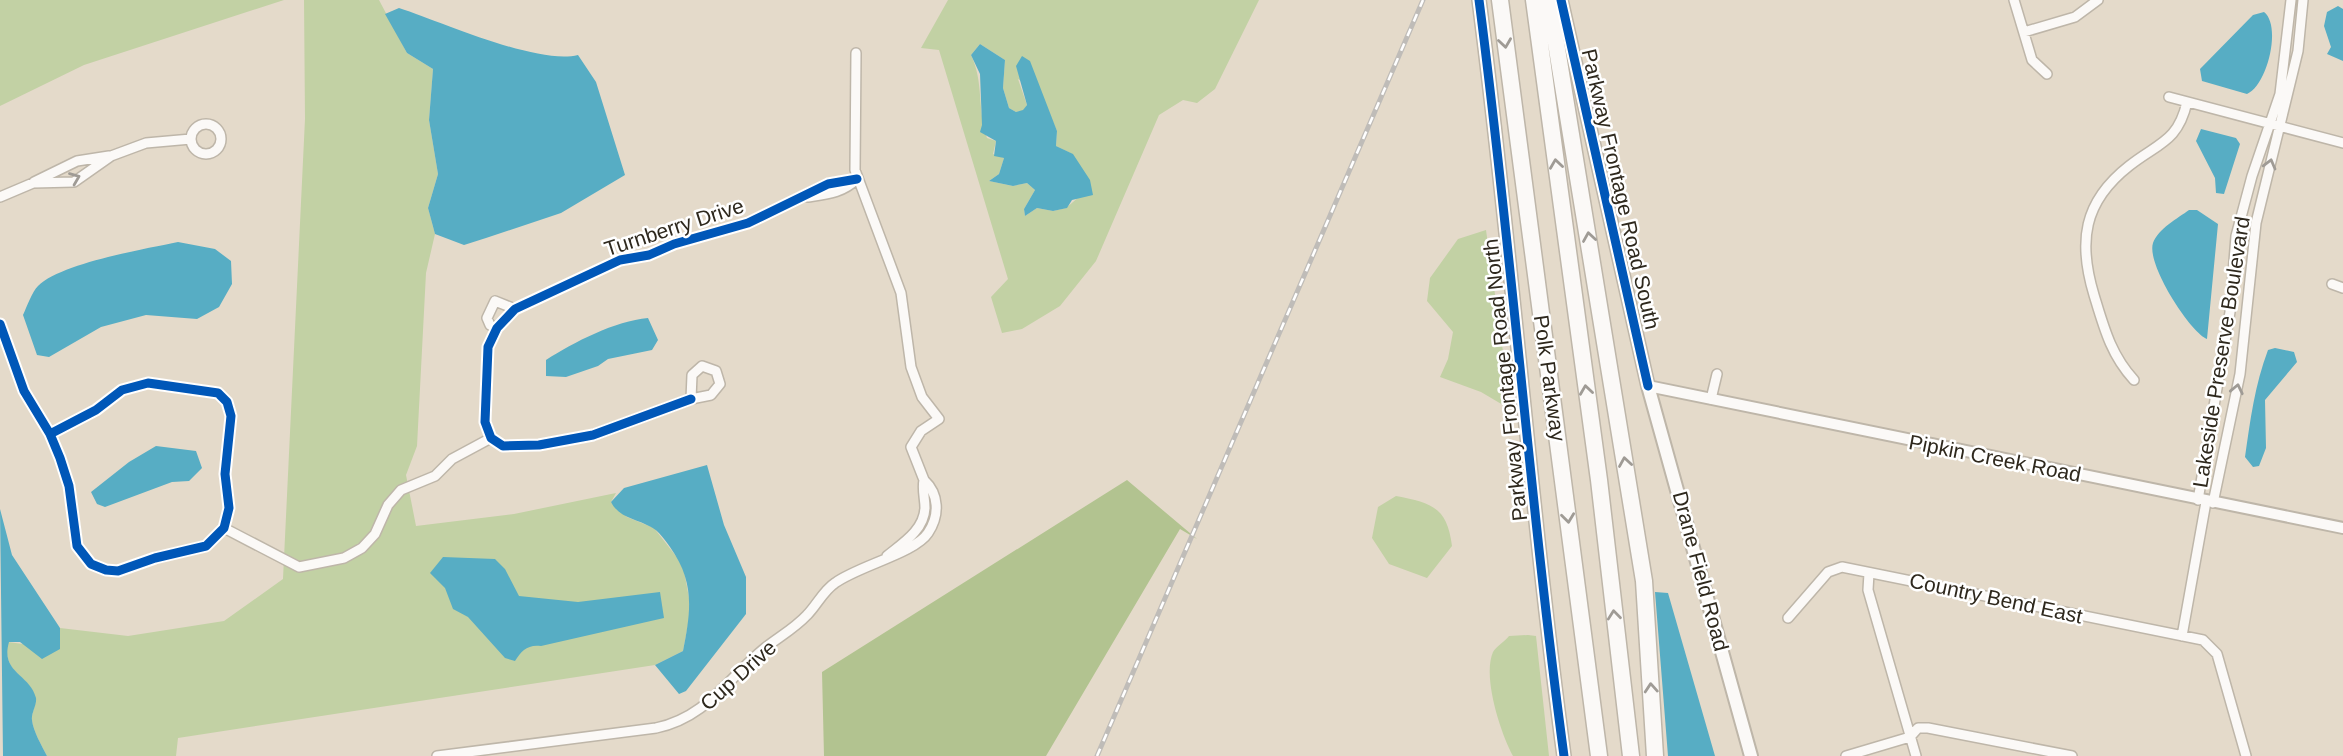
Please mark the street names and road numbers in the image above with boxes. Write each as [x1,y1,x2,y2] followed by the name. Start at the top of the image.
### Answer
[1577,47,1665,331] street label: Parkway Frontage Road South
[601,194,747,260] street label: Turnberry Drive
[2188,215,2254,489] street label: Lakeside Preserve Boulevard
[1479,238,1531,522] street label: Parkway Frontage Road North
[1530,313,1570,443] street label: Polk Parkway
[1907,430,2083,486] street label: Pipkin Creek Road
[1669,489,1733,653] street label: Drane Field Road
[1907,568,2085,628] street label: Country Bend East
[696,635,780,715] street label: Cup Drive

